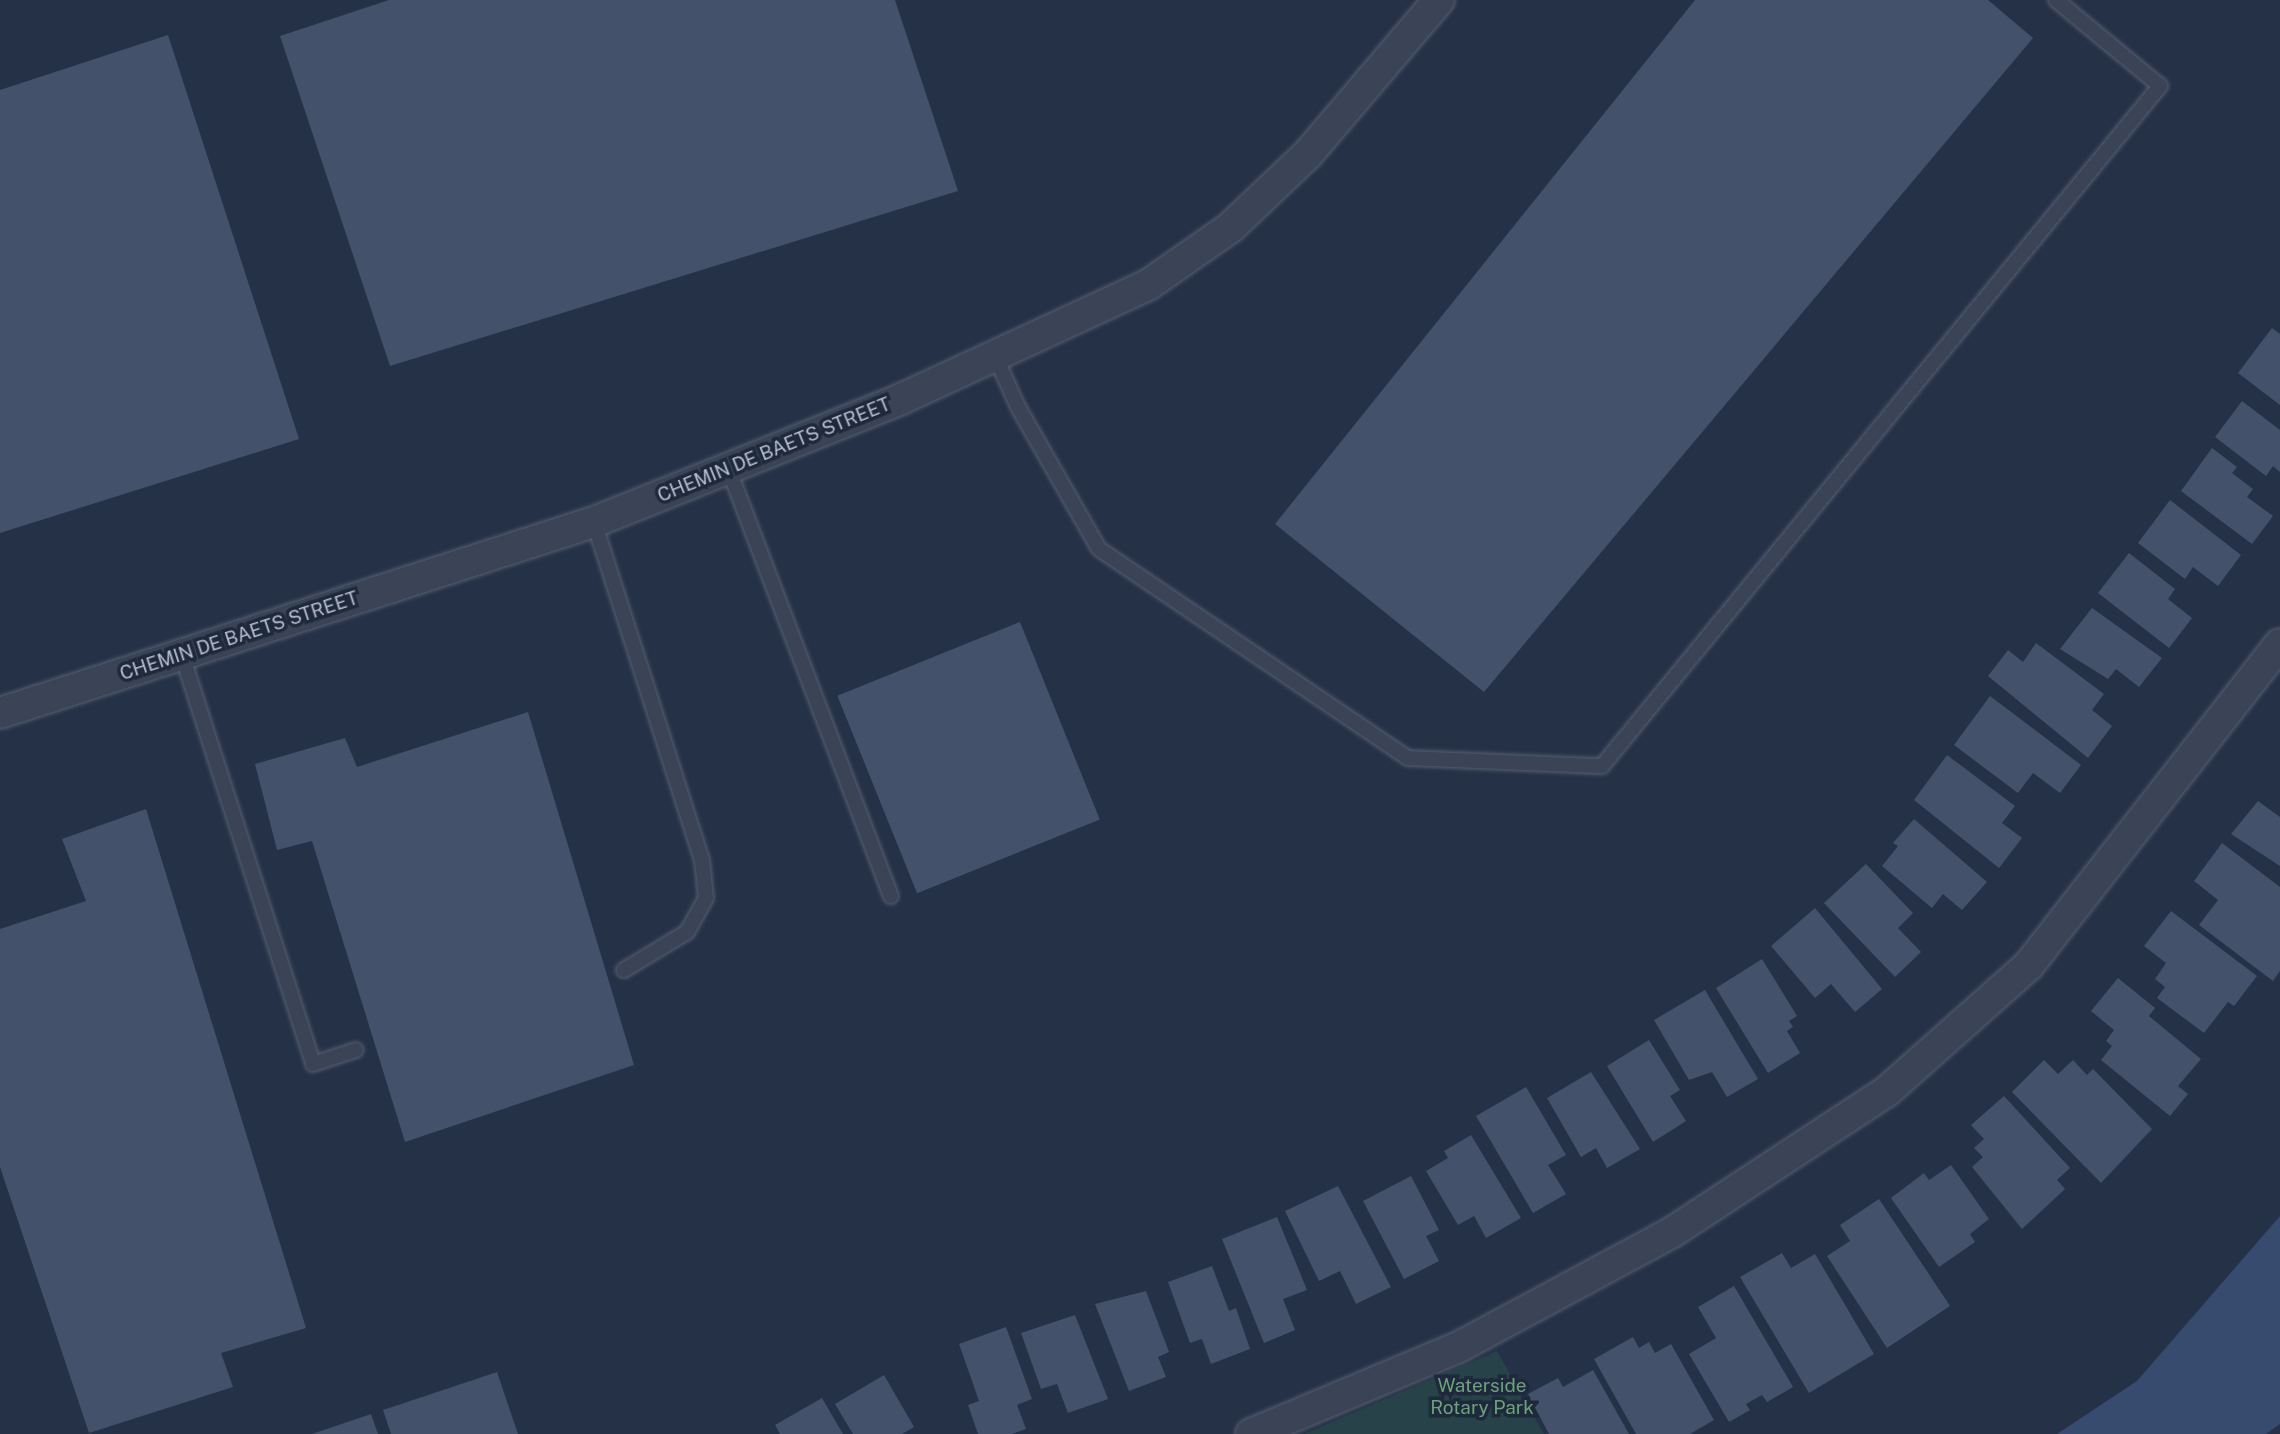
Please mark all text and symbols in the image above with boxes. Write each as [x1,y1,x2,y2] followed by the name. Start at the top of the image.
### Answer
[654,393,894,507] street label: CHEMIN DE BAETS STREET
[117,587,361,685] street label: CHEMIN DE BAETS STREET
[1430,1375,1534,1419] park label: Waterside Rotary Park

